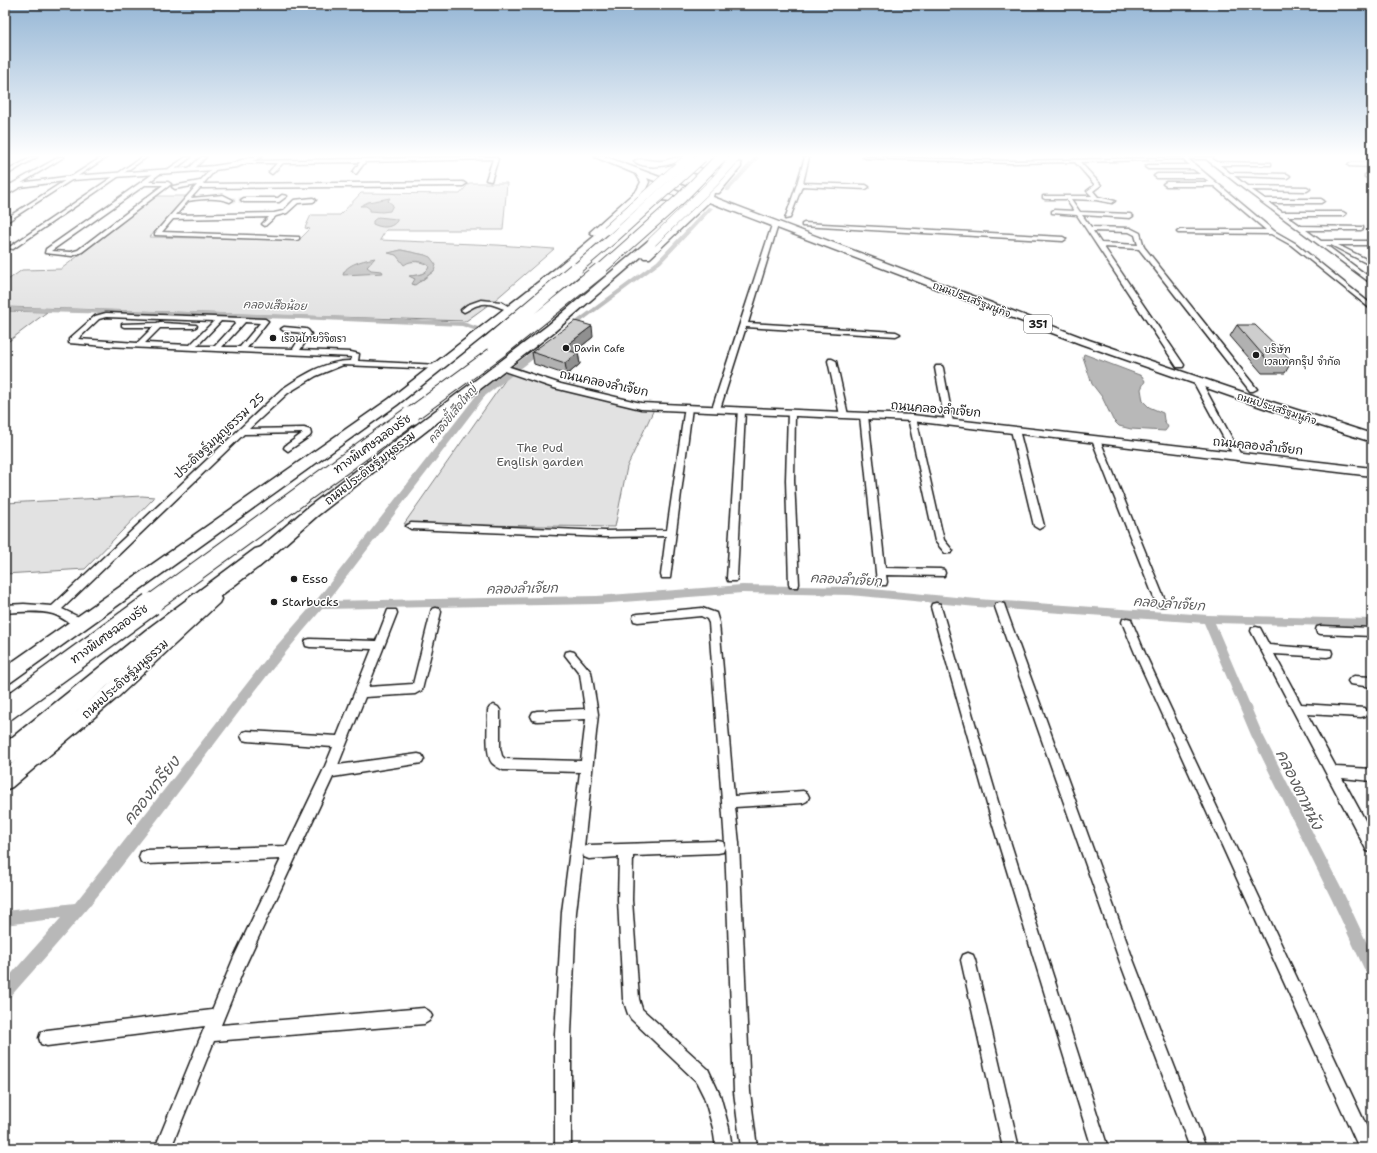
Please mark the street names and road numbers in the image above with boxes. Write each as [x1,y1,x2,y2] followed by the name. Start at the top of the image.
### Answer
[931,279,1013,321] street label: ถนนประเสริฐมนูกิจ
[1024,315,1052,333] road number: 351
[558,366,650,400] street label: ถนนคลองลำเจียก
[170,390,268,483] street label: ประดิษฐ์มนูญธรรม 25
[1235,390,1318,428] street label: ถนนประเสริฐมนูกิจ
[890,397,982,421] street label: ถนนคลองลำเจียก
[330,410,414,478] street label: ทางพิเศษฉลองรัช
[321,427,419,509] street label: ถนนประดิษฐ์มนูธรรม
[1212,433,1304,459] street label: ถนนคลองลำเจียก
[67,600,151,668] street label: ทางพิเศษฉลองรัช
[78,636,172,723] street label: ถนนประดิษฐ์มนูธรรม

